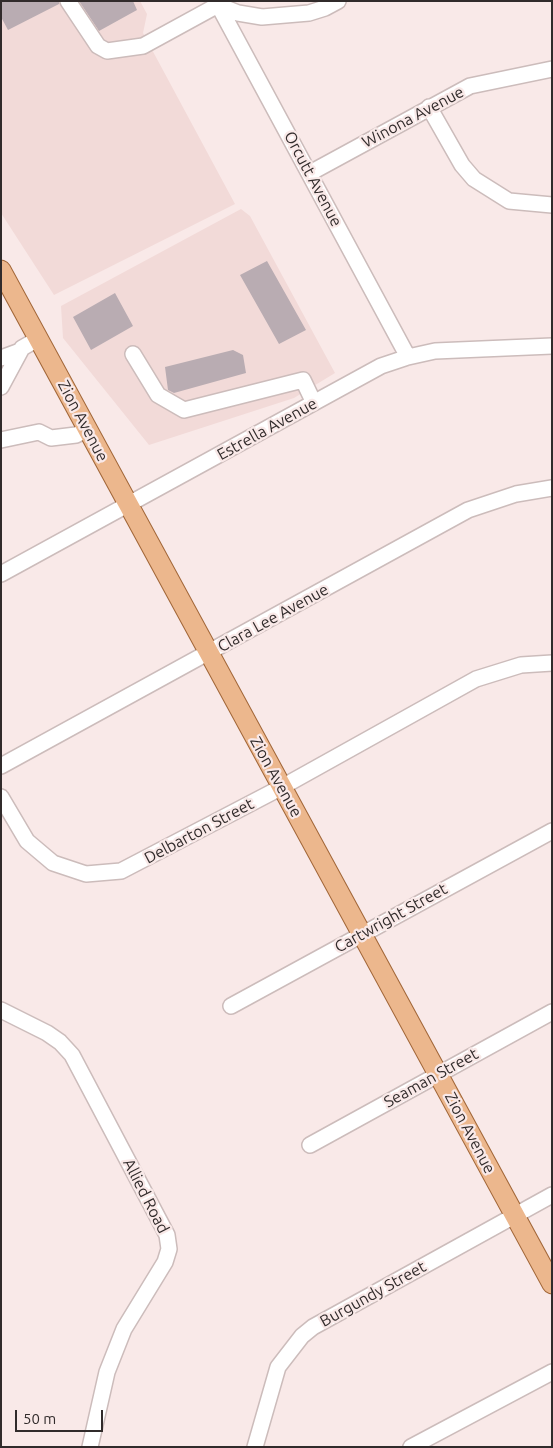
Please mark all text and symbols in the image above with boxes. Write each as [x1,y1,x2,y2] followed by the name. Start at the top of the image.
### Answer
[359,82,467,152] street label: Winona Avenue
[280,128,346,230] street label: Orcutt Avenue
[54,377,112,465] street label: Zion Avenue
[214,394,320,464] street label: Estrella Avenue
[214,580,332,656] street label: Clara Lee Avenue
[246,733,306,821] street label: Zion Avenue
[141,794,257,868] street label: Delbarton Street
[331,879,451,957] street label: Cartwright Street
[380,1044,482,1112] street label: Seaman Street
[441,1089,499,1177] street label: Zion Avenue
[119,1155,173,1237] street label: Allied Road
[317,1257,429,1331] street label: Burgundy Street
[18,1400,105,1432] scale bar
[23,1410,56,1427] text: 50 m

